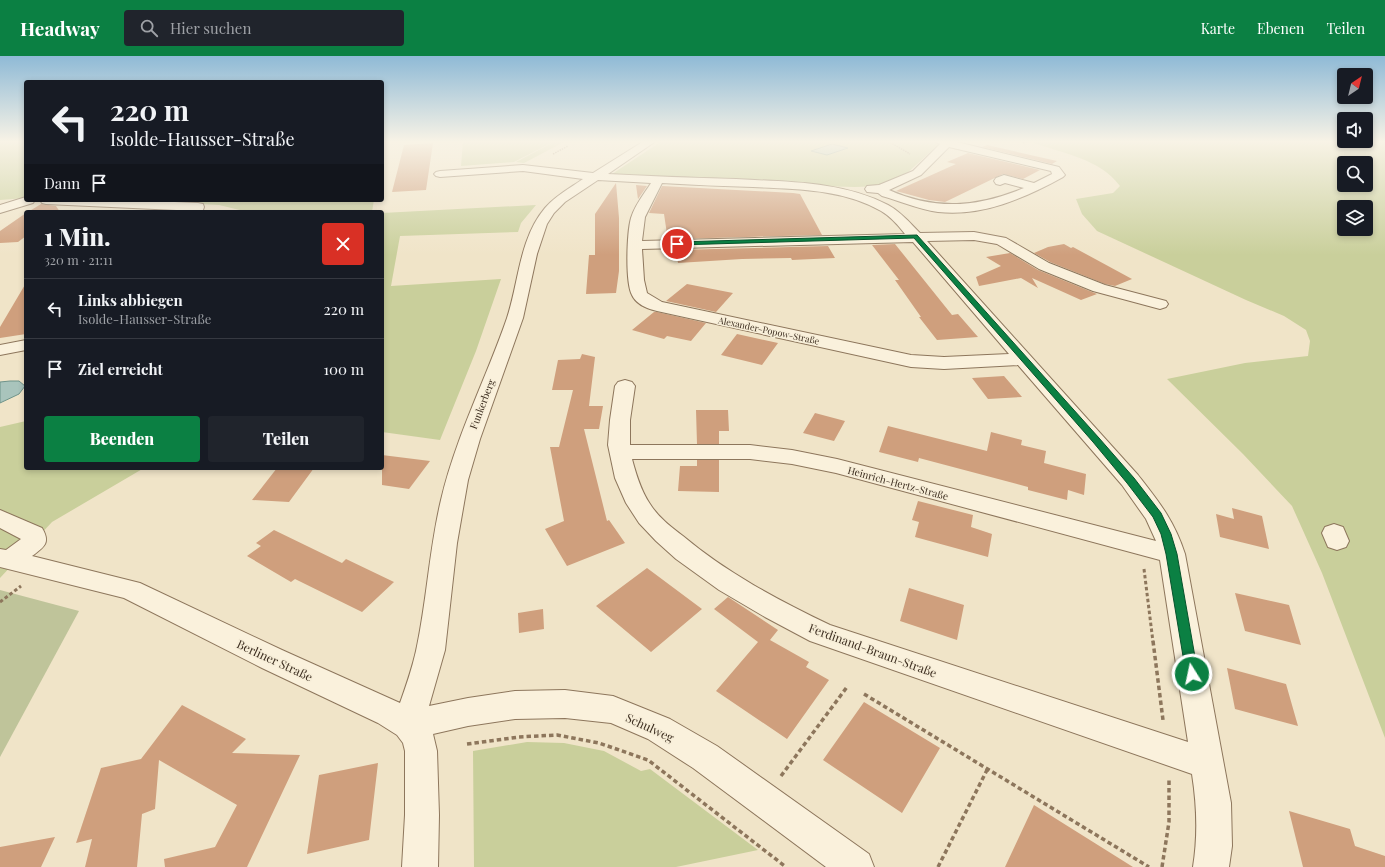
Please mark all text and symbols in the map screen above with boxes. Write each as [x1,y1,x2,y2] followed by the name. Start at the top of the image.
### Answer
[124,10,404,46] search box
[20,15,100,41] text: Headway
[138,17,160,39] icon: search
[170,18,251,38] text: Hier suchen
[1201,19,1235,38] text: Karte
[1257,19,1304,38] text: Ebenen
[1326,19,1365,38] text: Teilen
[1337,68,1373,104] north arrow
[1337,68,1373,236] map controls
[110,91,189,128] text: 220 m
[44,96,96,148] icon: left
[1337,112,1373,148] button: sound
[110,127,295,151] text: Isolde-Hausser-Straße
[1337,156,1373,192] button: search
[88,172,110,194] icon: arrive
[44,173,80,193] text: Dann
[1337,200,1373,236] button: layers
[44,220,111,252] text: 1 Min.
[322,223,364,265] button: close
[660,227,694,261] pin
[666,233,688,255] icon: arrive
[44,251,113,268] text: 320 m · 21:11
[78,290,183,310] text: Links abbiegen
[44,298,66,320] icon: left
[324,299,364,319] text: 220 m
[78,310,211,327] text: Isolde-Hausser-Straße
[716,313,821,347] street label: Alexander-Popow-Straße
[44,358,66,380] icon: arrive
[78,359,163,379] text: Ziel erreicht
[323,359,364,379] text: 100 m
[466,376,498,431] street label: Funkerberg
[44,416,200,462] button: Beenden
[208,416,364,462] button: Teilen
[846,463,950,503] street label: Heinrich-Hertz-Straße
[807,619,939,681] street label: Ferdinand-Braun-Straße
[234,635,316,685] street label: Berliner Straße
[1171,653,1213,695] position arrow
[623,709,677,745] street label: Schulweg

